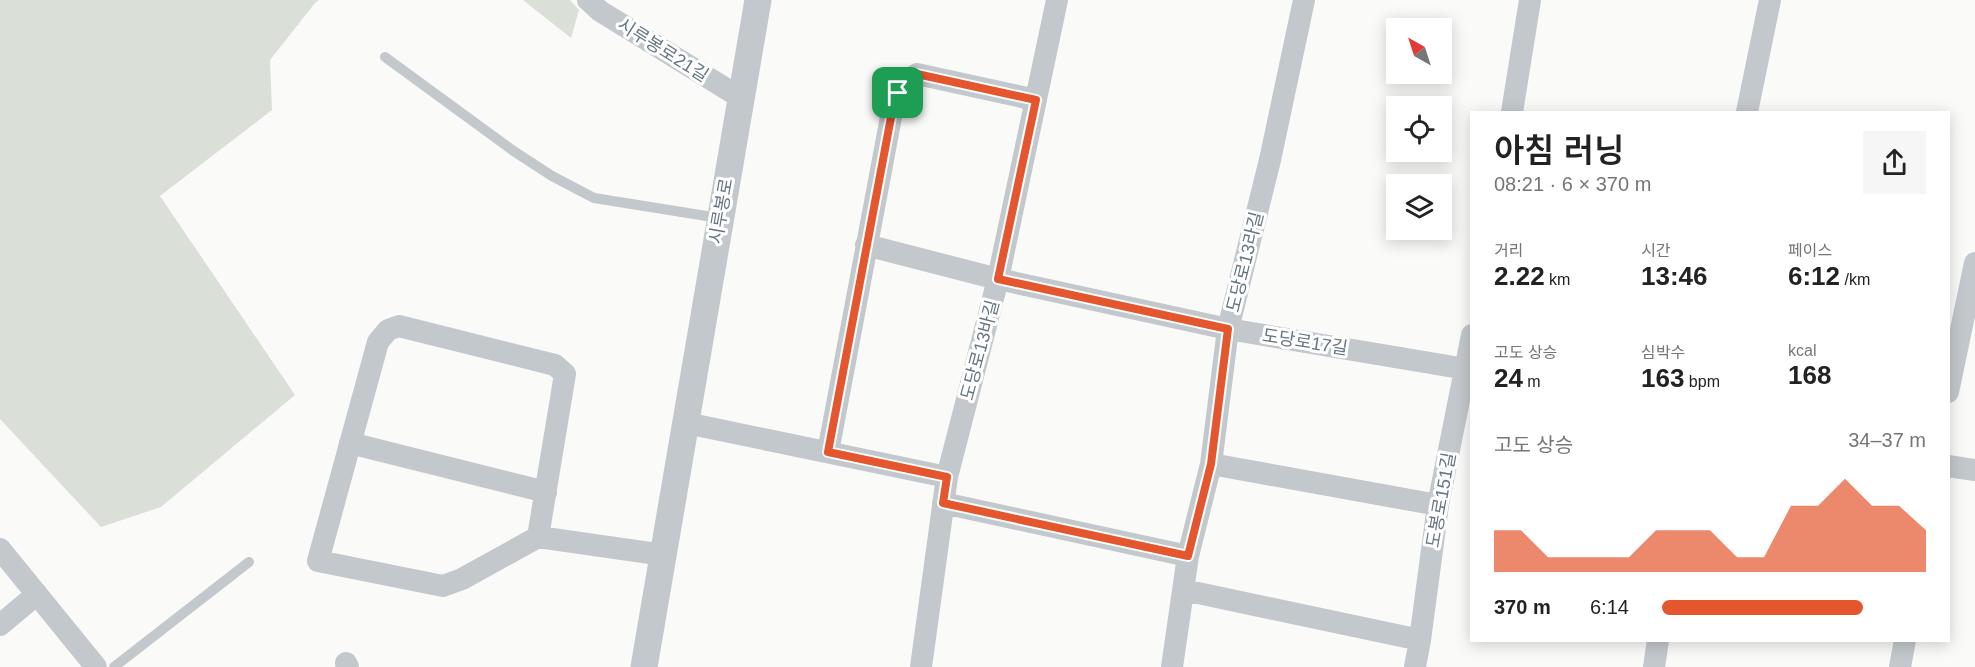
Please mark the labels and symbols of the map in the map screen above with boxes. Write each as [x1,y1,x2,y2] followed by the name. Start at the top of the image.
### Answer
[614,14,712,86] street label: 시루봉로21길
[1386,18,1452,84] north arrow
[872,67,923,118] pin
[705,177,737,245] street label: 시루봉로
[1223,210,1267,314] street label: 도당로13라길
[957,298,1003,402] street label: 도당로13바길
[1261,325,1349,359] street label: 도당로17길
[1423,451,1459,549] street label: 도봉로151길

